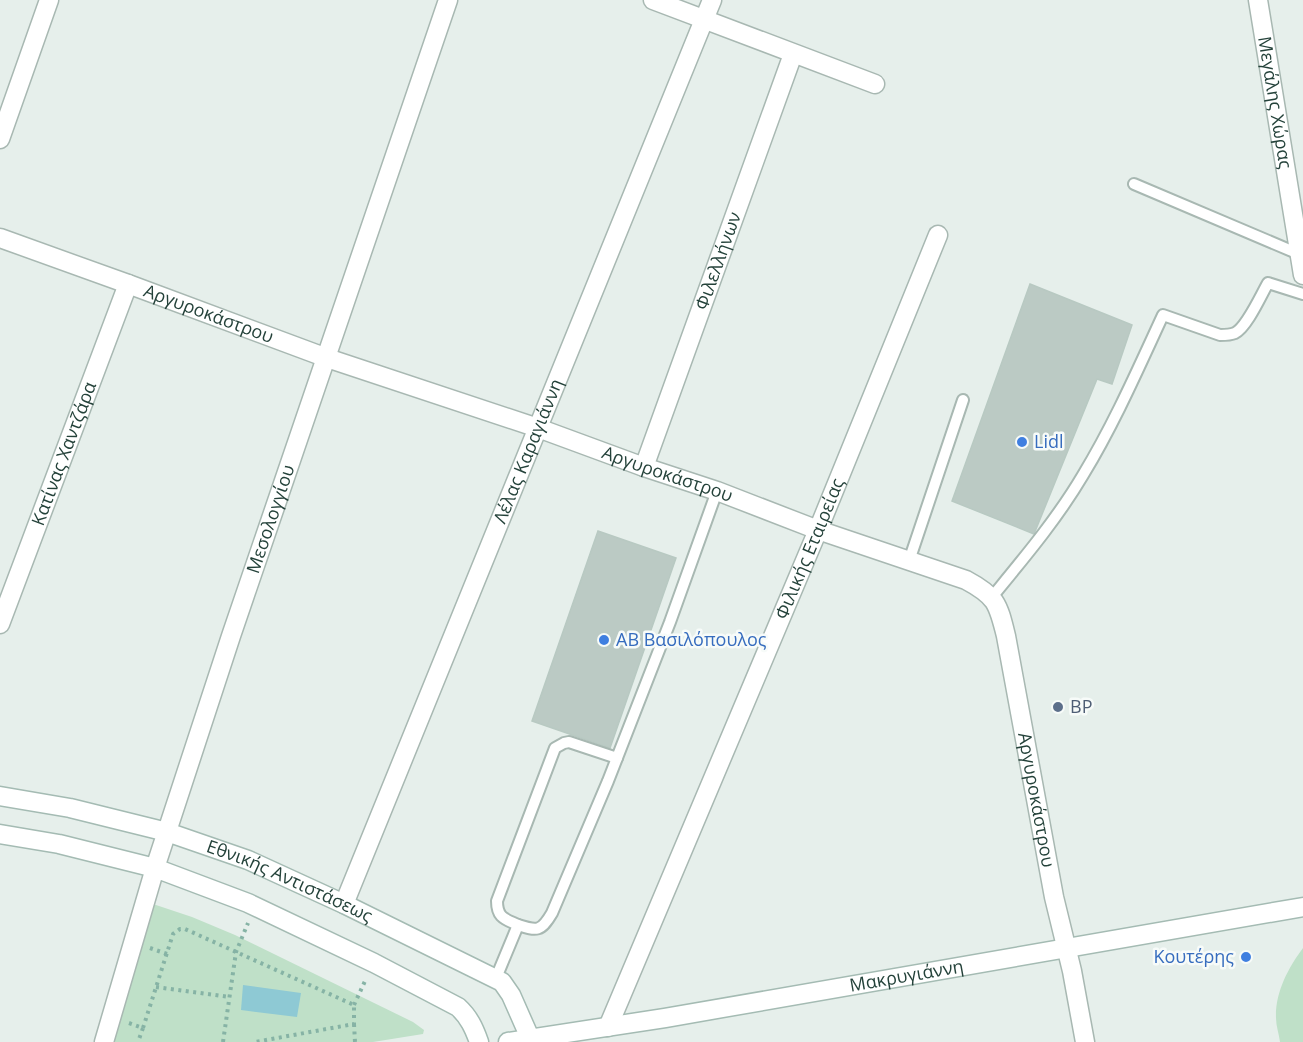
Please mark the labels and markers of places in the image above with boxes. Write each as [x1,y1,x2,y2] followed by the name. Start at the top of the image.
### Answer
[1034,429,1064,453] place label: Lidl
[1015,435,1029,449] marker: Lidl
[616,627,767,651] place label: ΑΒ Βασιλόπουλος
[597,633,611,647] marker: ΑΒ Βασιλόπουλος
[1070,694,1092,718] place label: BP
[1051,700,1065,714] marker: BP
[1154,944,1234,968] place label: Κουτέρης
[1239,950,1253,964] marker: Κουτέρης

